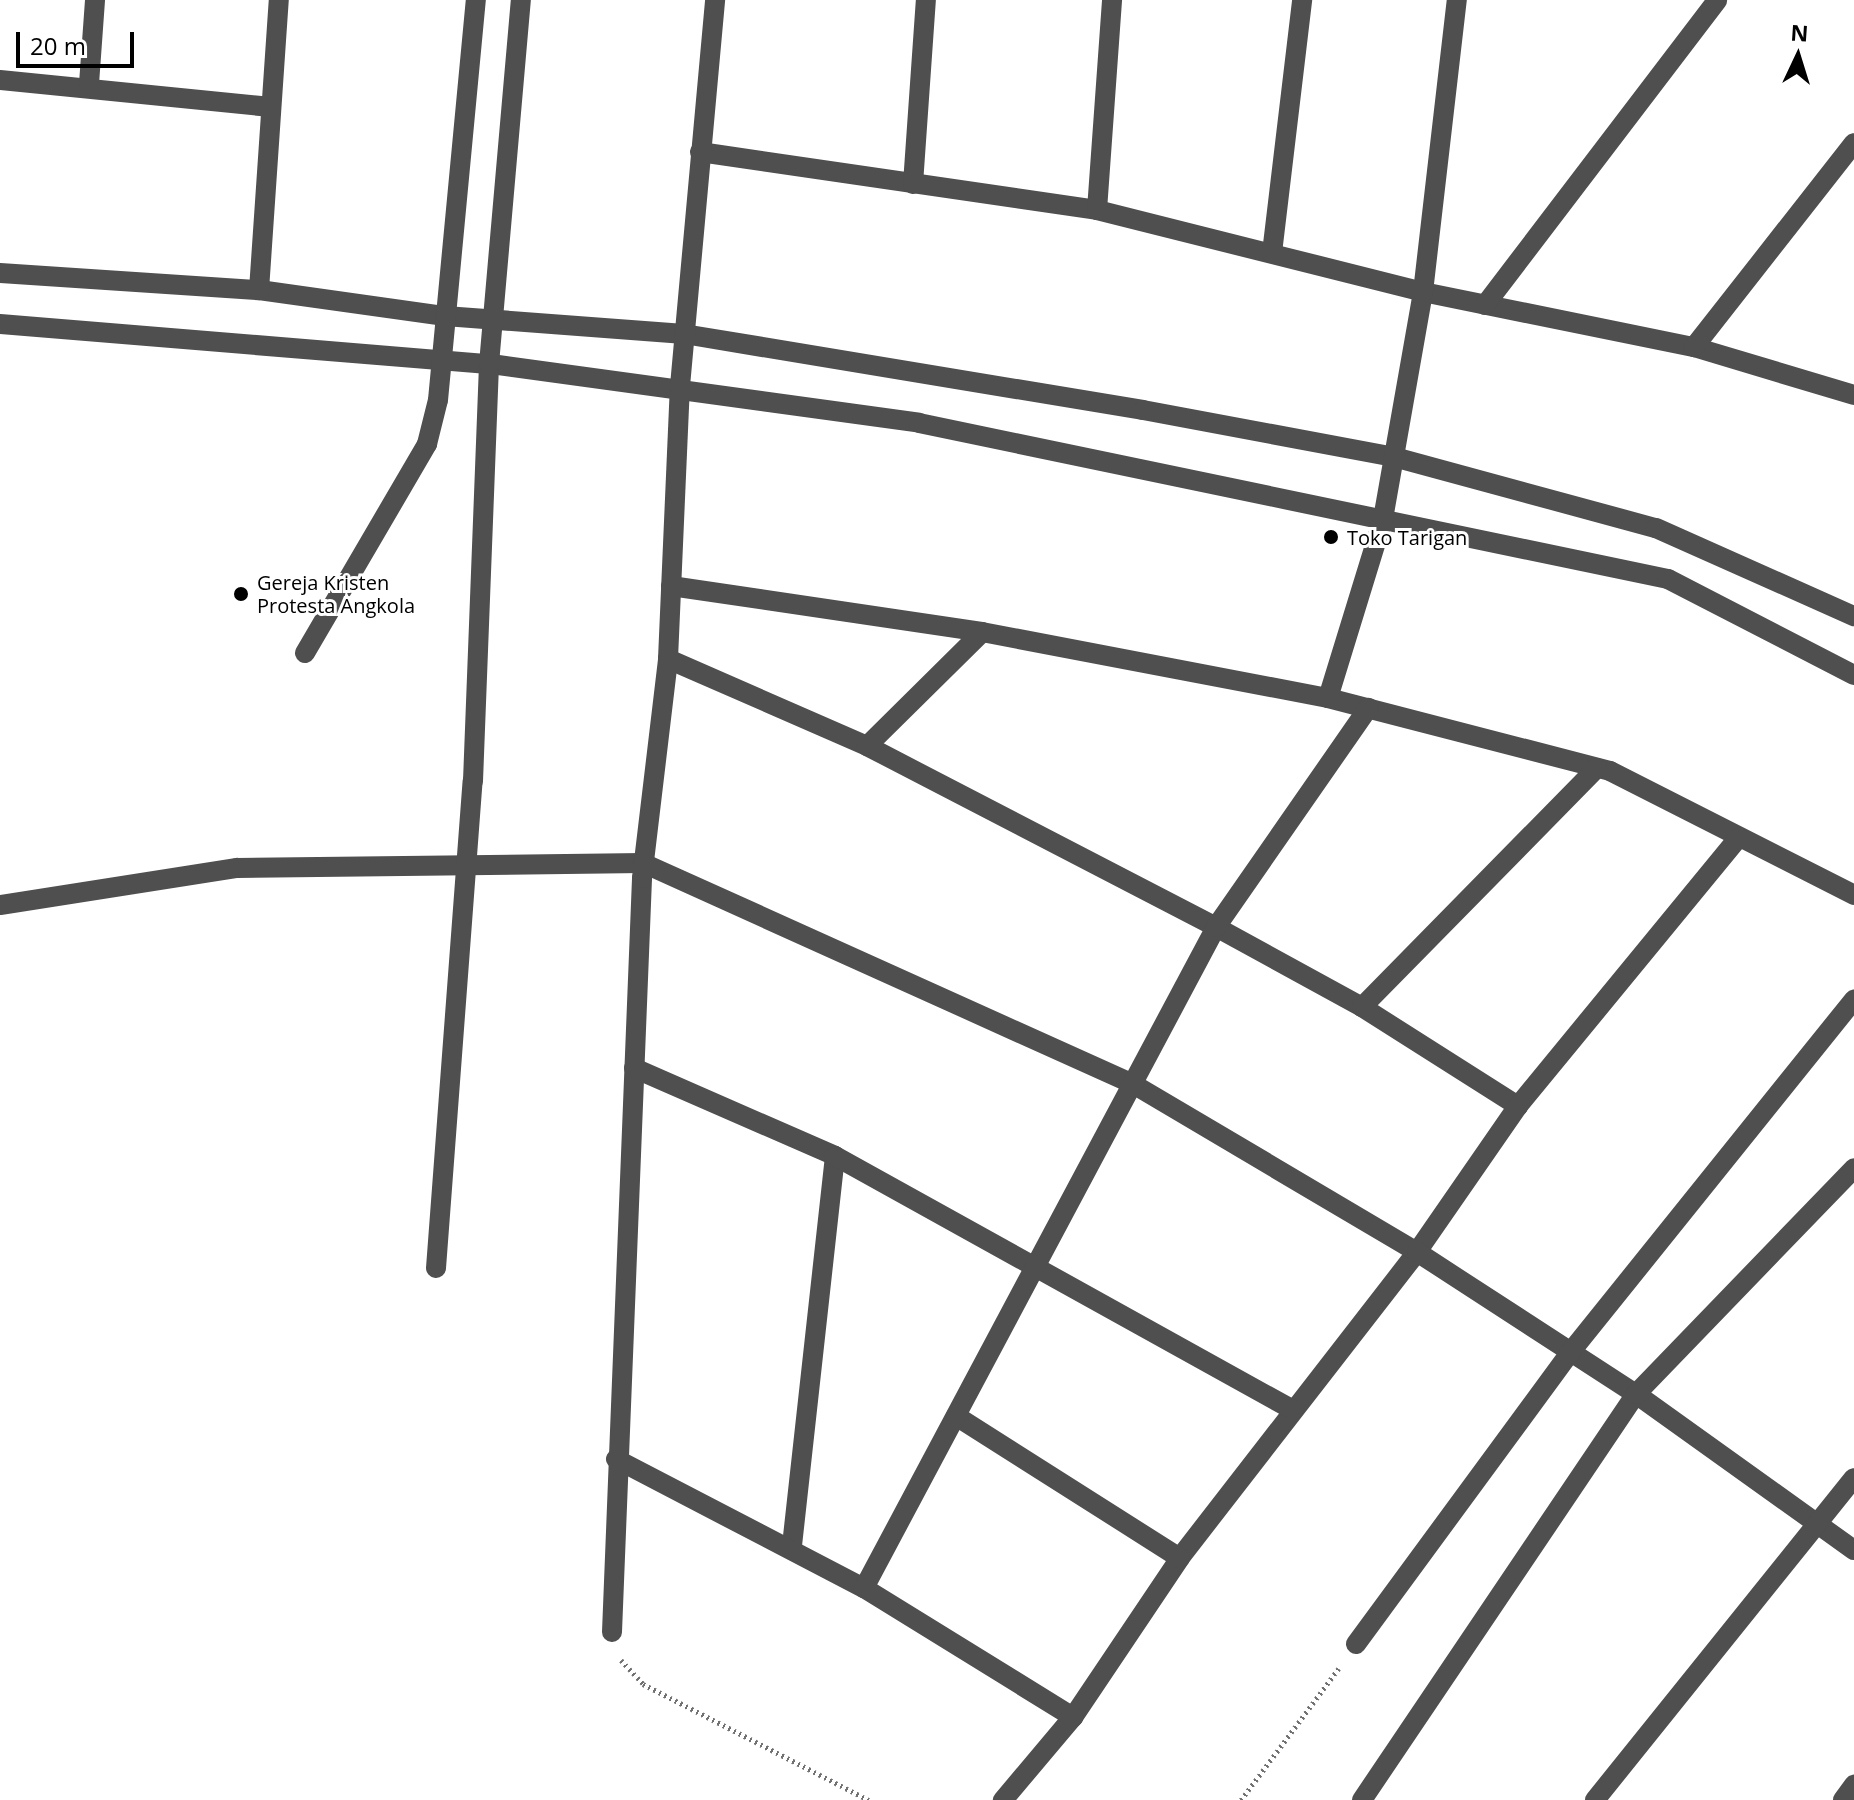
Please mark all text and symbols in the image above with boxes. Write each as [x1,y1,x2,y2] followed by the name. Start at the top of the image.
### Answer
[20,16,138,66] scale bar
[1758,16,1838,96] north arrow
[1790,16,1810,48] text: N
[30,29,86,62] text: 20 m
[1347,525,1467,549] place label: Toko Tarigan
[1322,528,1340,546] marker: Toko Tarigan
[257,570,415,617] place label: Gereja Kristen Protesta Angkola
[232,585,250,603] marker: Gereja Kristen Protesta Angkola

